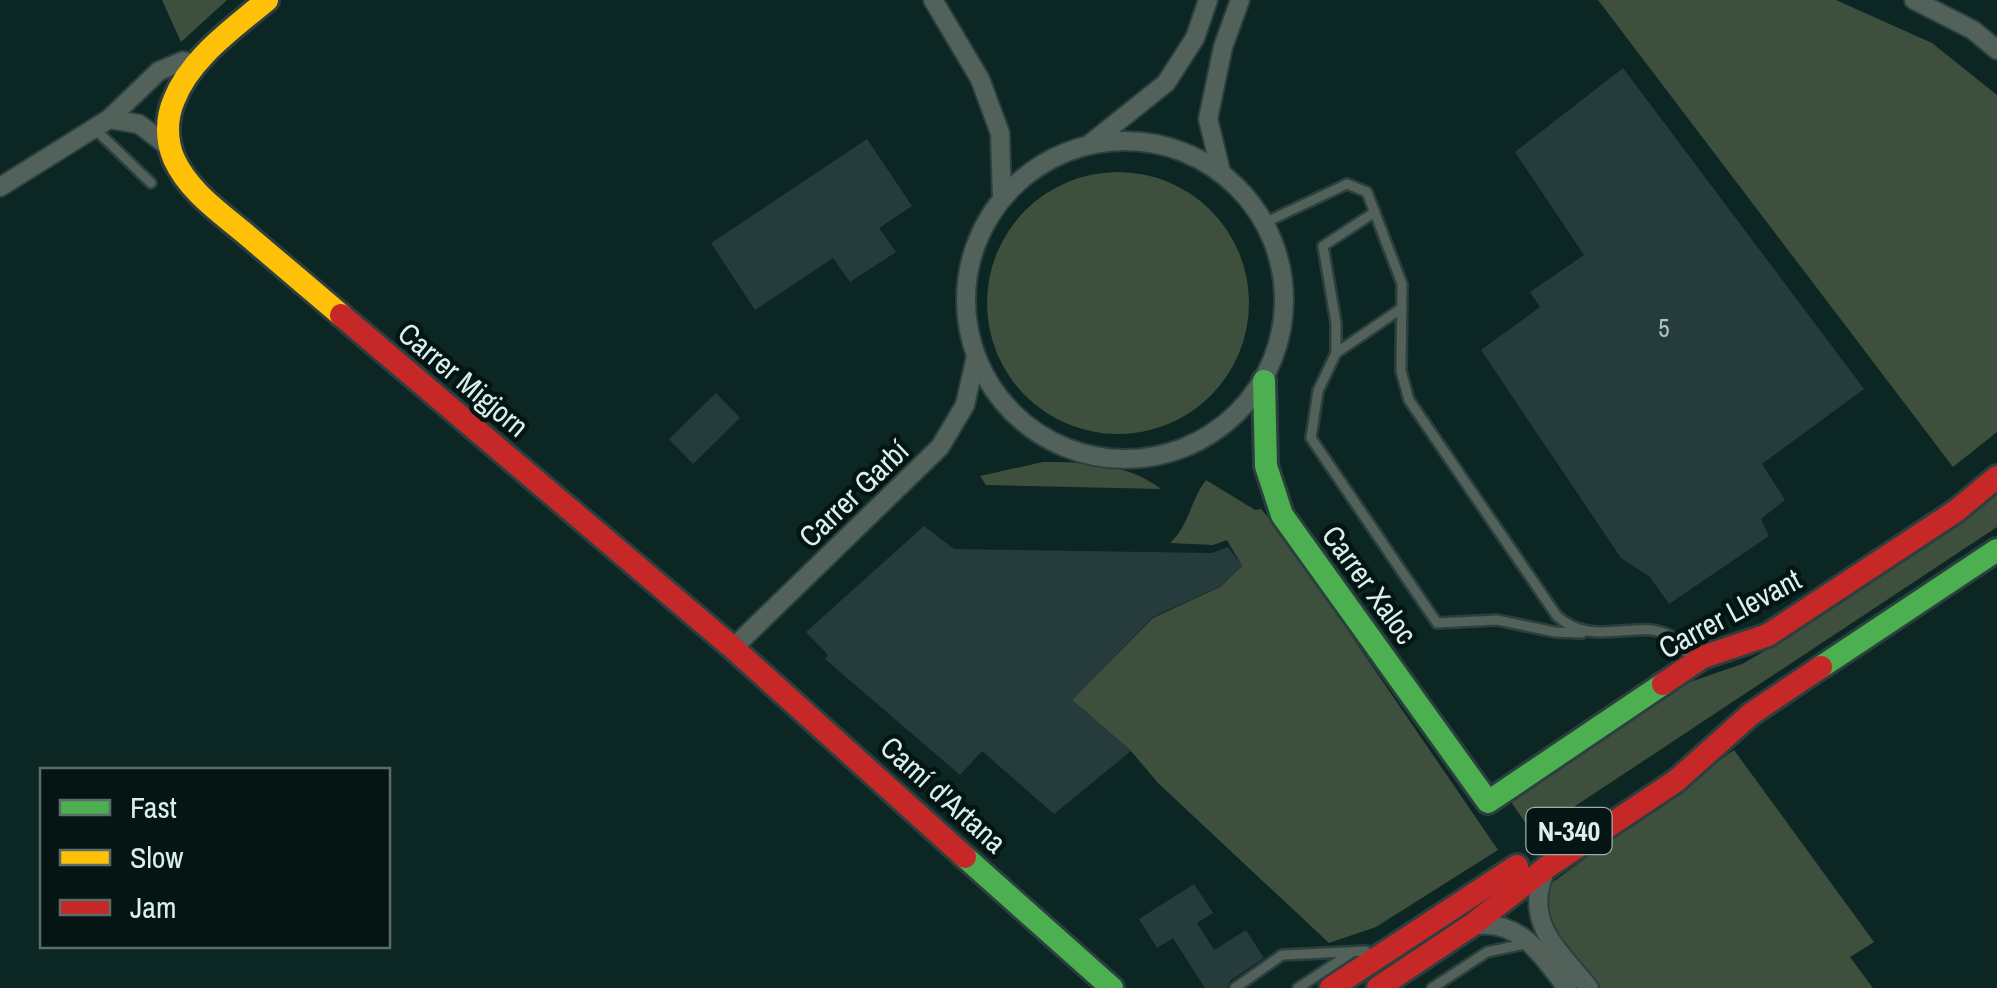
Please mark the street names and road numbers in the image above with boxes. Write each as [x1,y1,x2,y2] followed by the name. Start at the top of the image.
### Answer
[390,313,537,446] street label: Carrer Migjorn
[790,431,917,556] street label: Carrer Garbí
[1313,517,1426,652] street label: Carrer Xaloc
[1651,559,1808,667] street label: Carrer Llevant
[872,727,1015,862] street label: Camí d'Artana
[1526,808,1612,854] road number: N-340

